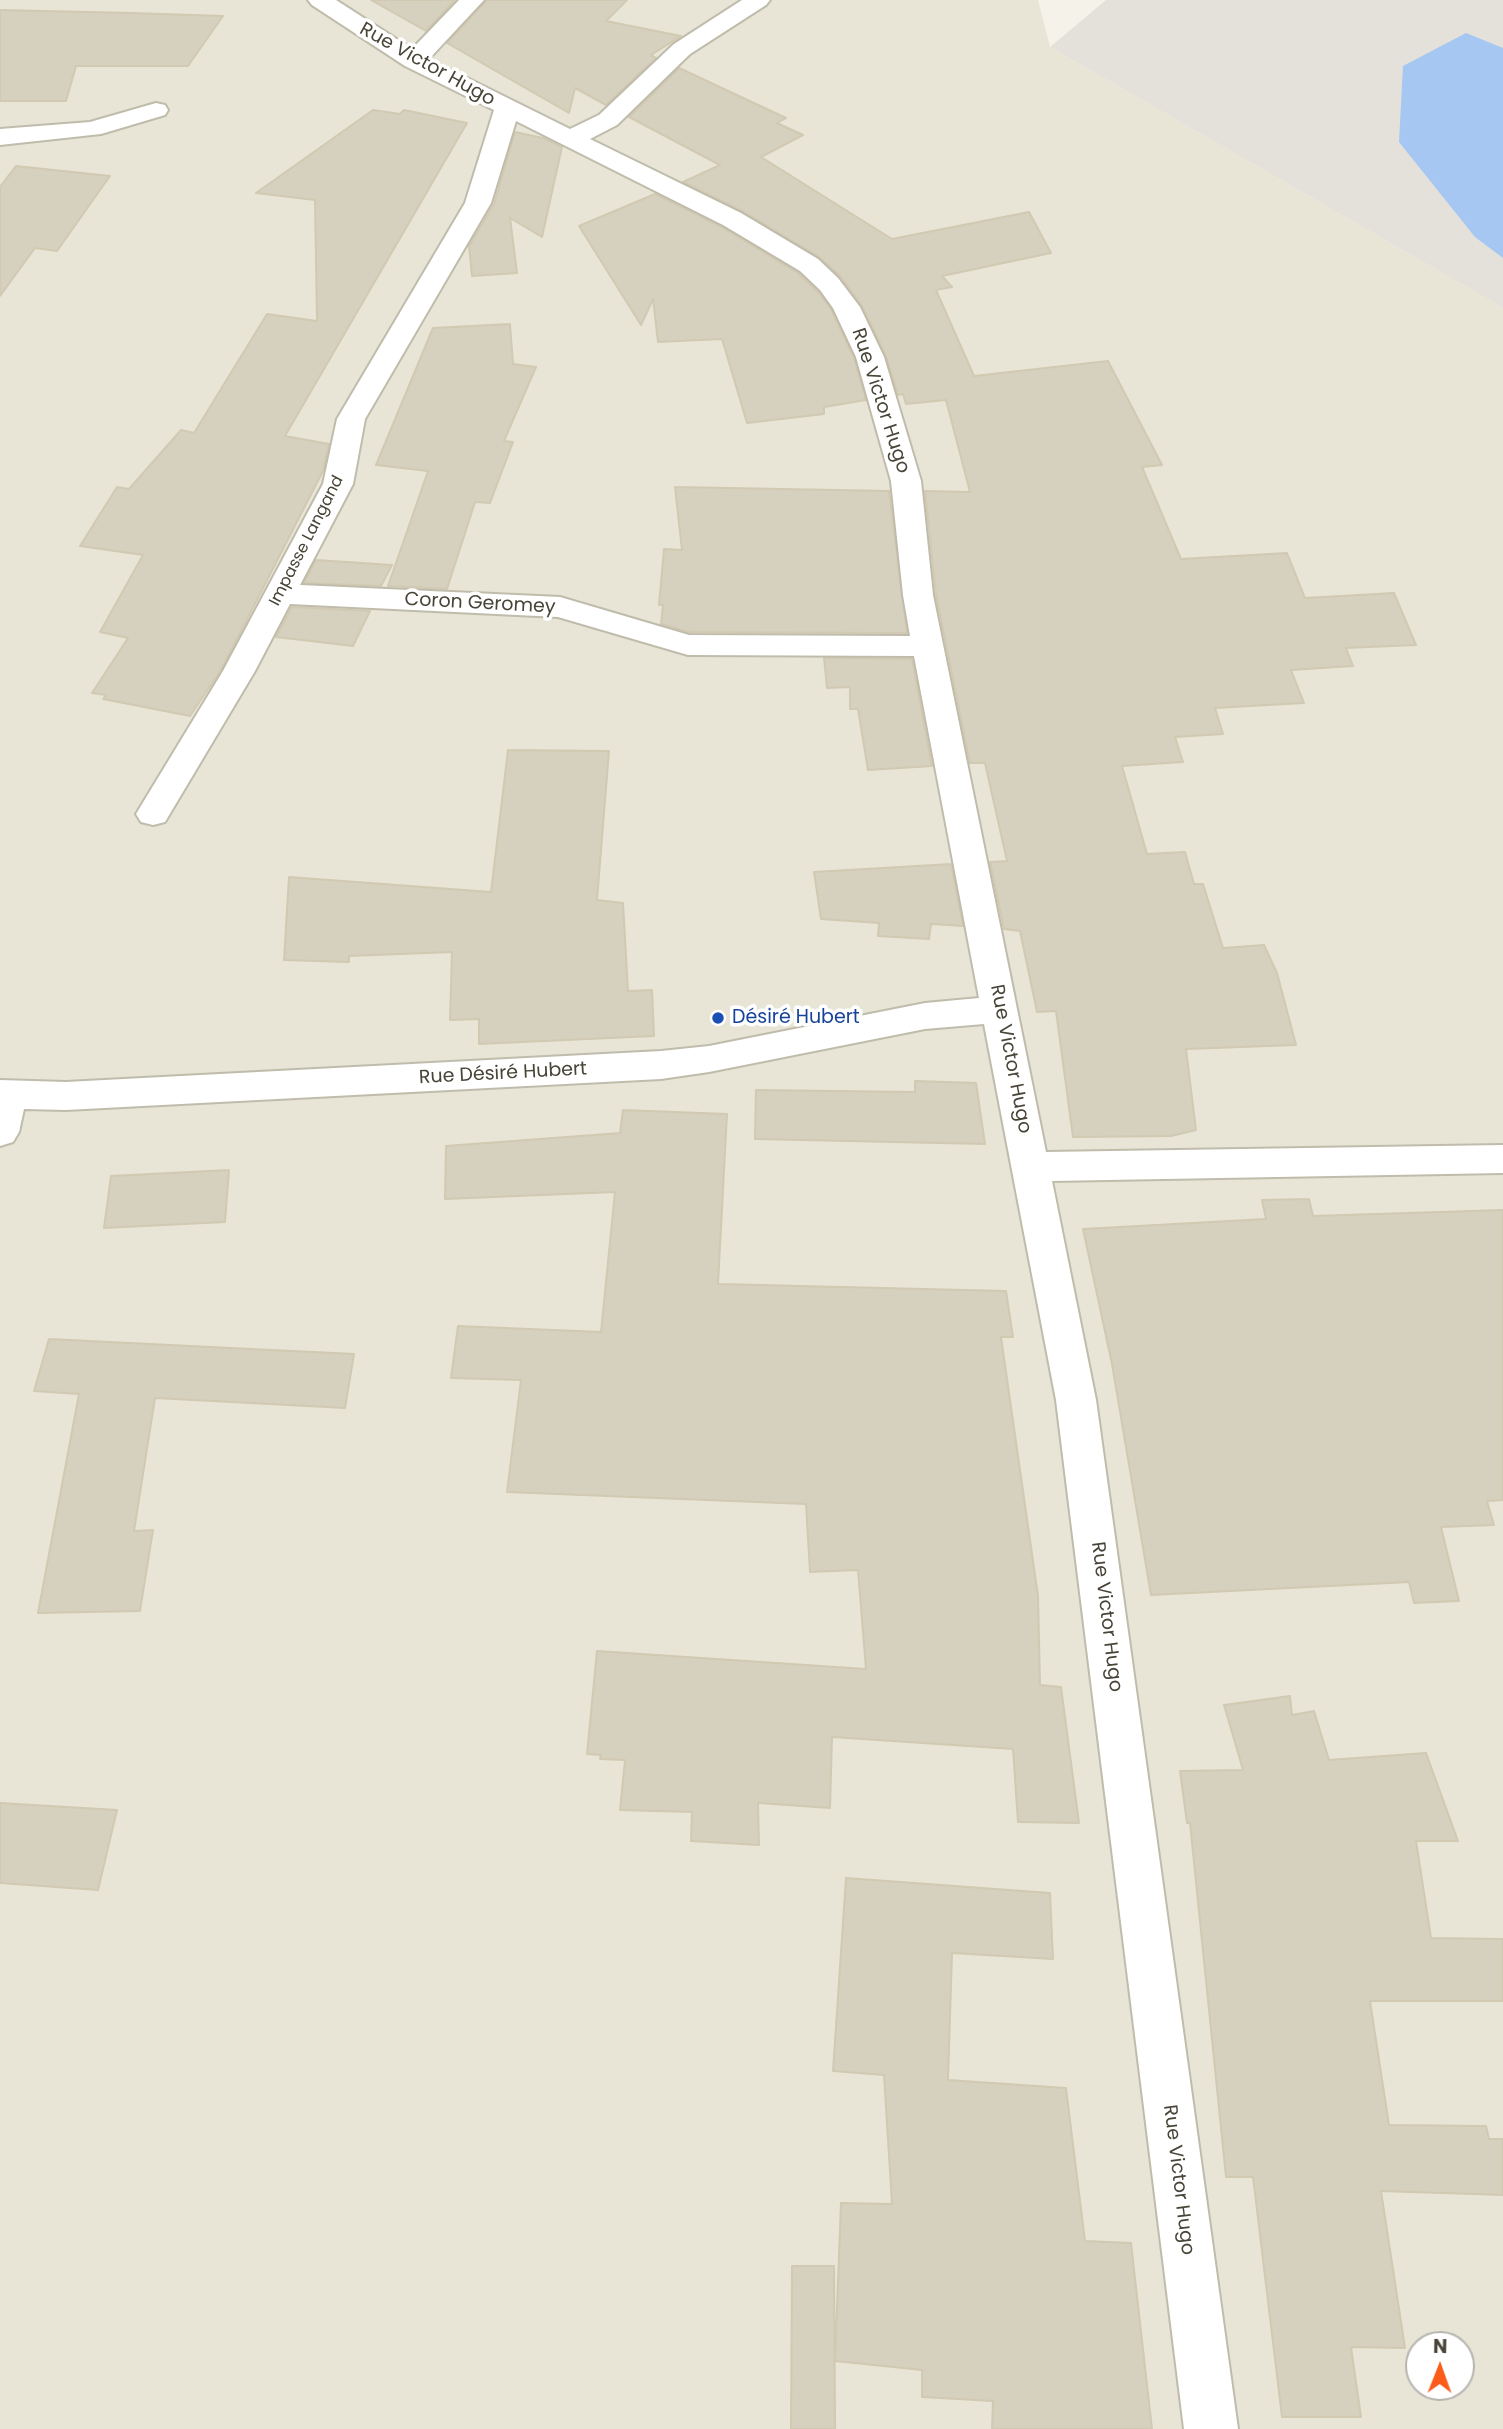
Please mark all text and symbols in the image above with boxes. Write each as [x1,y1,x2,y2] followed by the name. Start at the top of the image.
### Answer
[355,18,499,112] street label: Rue Victor Hugo
[846,326,914,476] street label: Rue Victor Hugo
[266,473,348,609] street label: Impasse Langand
[404,589,556,619] street label: Coron Geromey
[984,983,1036,1135] street label: Rue Victor Hugo
[732,1007,860,1029] place label: Désiré Hubert
[710,1010,726,1026] marker: Désiré Hubert
[418,1058,588,1090] street label: Rue Désiré Hubert
[1085,1541,1127,1693] street label: Rue Victor Hugo
[1157,2104,1199,2256] street label: Rue Victor Hugo
[1405,2331,1475,2401] north arrow
[1433,2333,1448,2360] text: N

